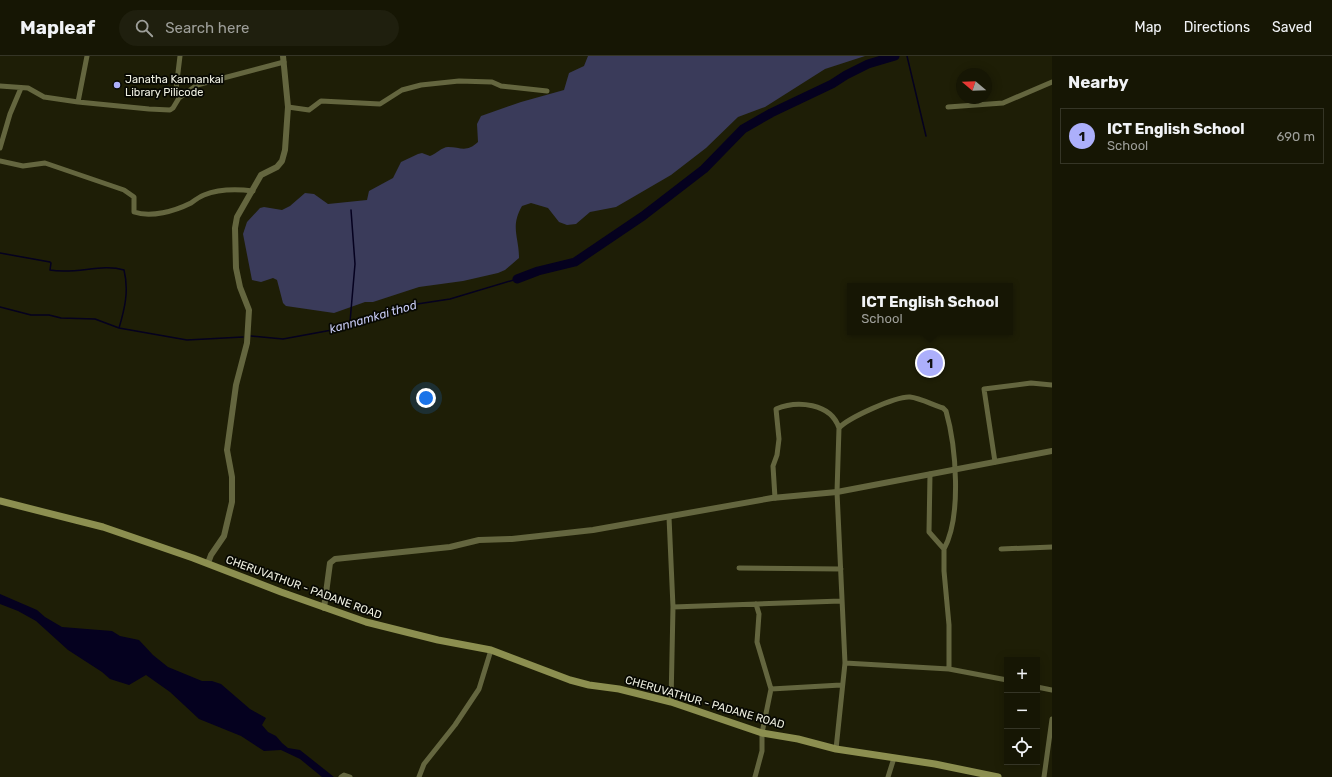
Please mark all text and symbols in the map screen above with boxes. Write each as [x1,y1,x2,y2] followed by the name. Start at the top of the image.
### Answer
[119,10,399,46] search box
[20,16,95,39] text: Mapleaf
[133,17,155,39] icon: search
[165,19,249,37] text: Search here
[1135,19,1162,36] text: Map
[1184,19,1250,36] text: Directions
[1272,19,1312,36] text: Saved
[956,68,992,104] north arrow
[1068,72,1129,92] text: Nearby
[125,73,223,99] place label: Janatha Kannankai Library Pilicode
[112,80,122,90] marker: Janatha Kannankai Library Pilicode
[1107,120,1244,138] text: ICT English School
[1079,129,1085,144] text: 1
[1276,129,1315,144] text: 690 m
[1107,138,1148,153] text: School
[847,283,1013,335] popup
[861,293,999,311] text: ICT English School
[328,298,419,336] water label: kannamkai thod
[861,311,903,326] text: School
[917,348,943,378] pin: 1
[416,388,436,408] your location
[224,553,384,622] street label: CHERUVATHUR - PADANE ROAD
[1004,657,1040,765] map controls
[1004,657,1040,693] button: +
[624,673,786,731] street label: CHERUVATHUR - PADANE ROAD
[1004,693,1040,729] button: −
[1004,729,1040,765] button: locate

